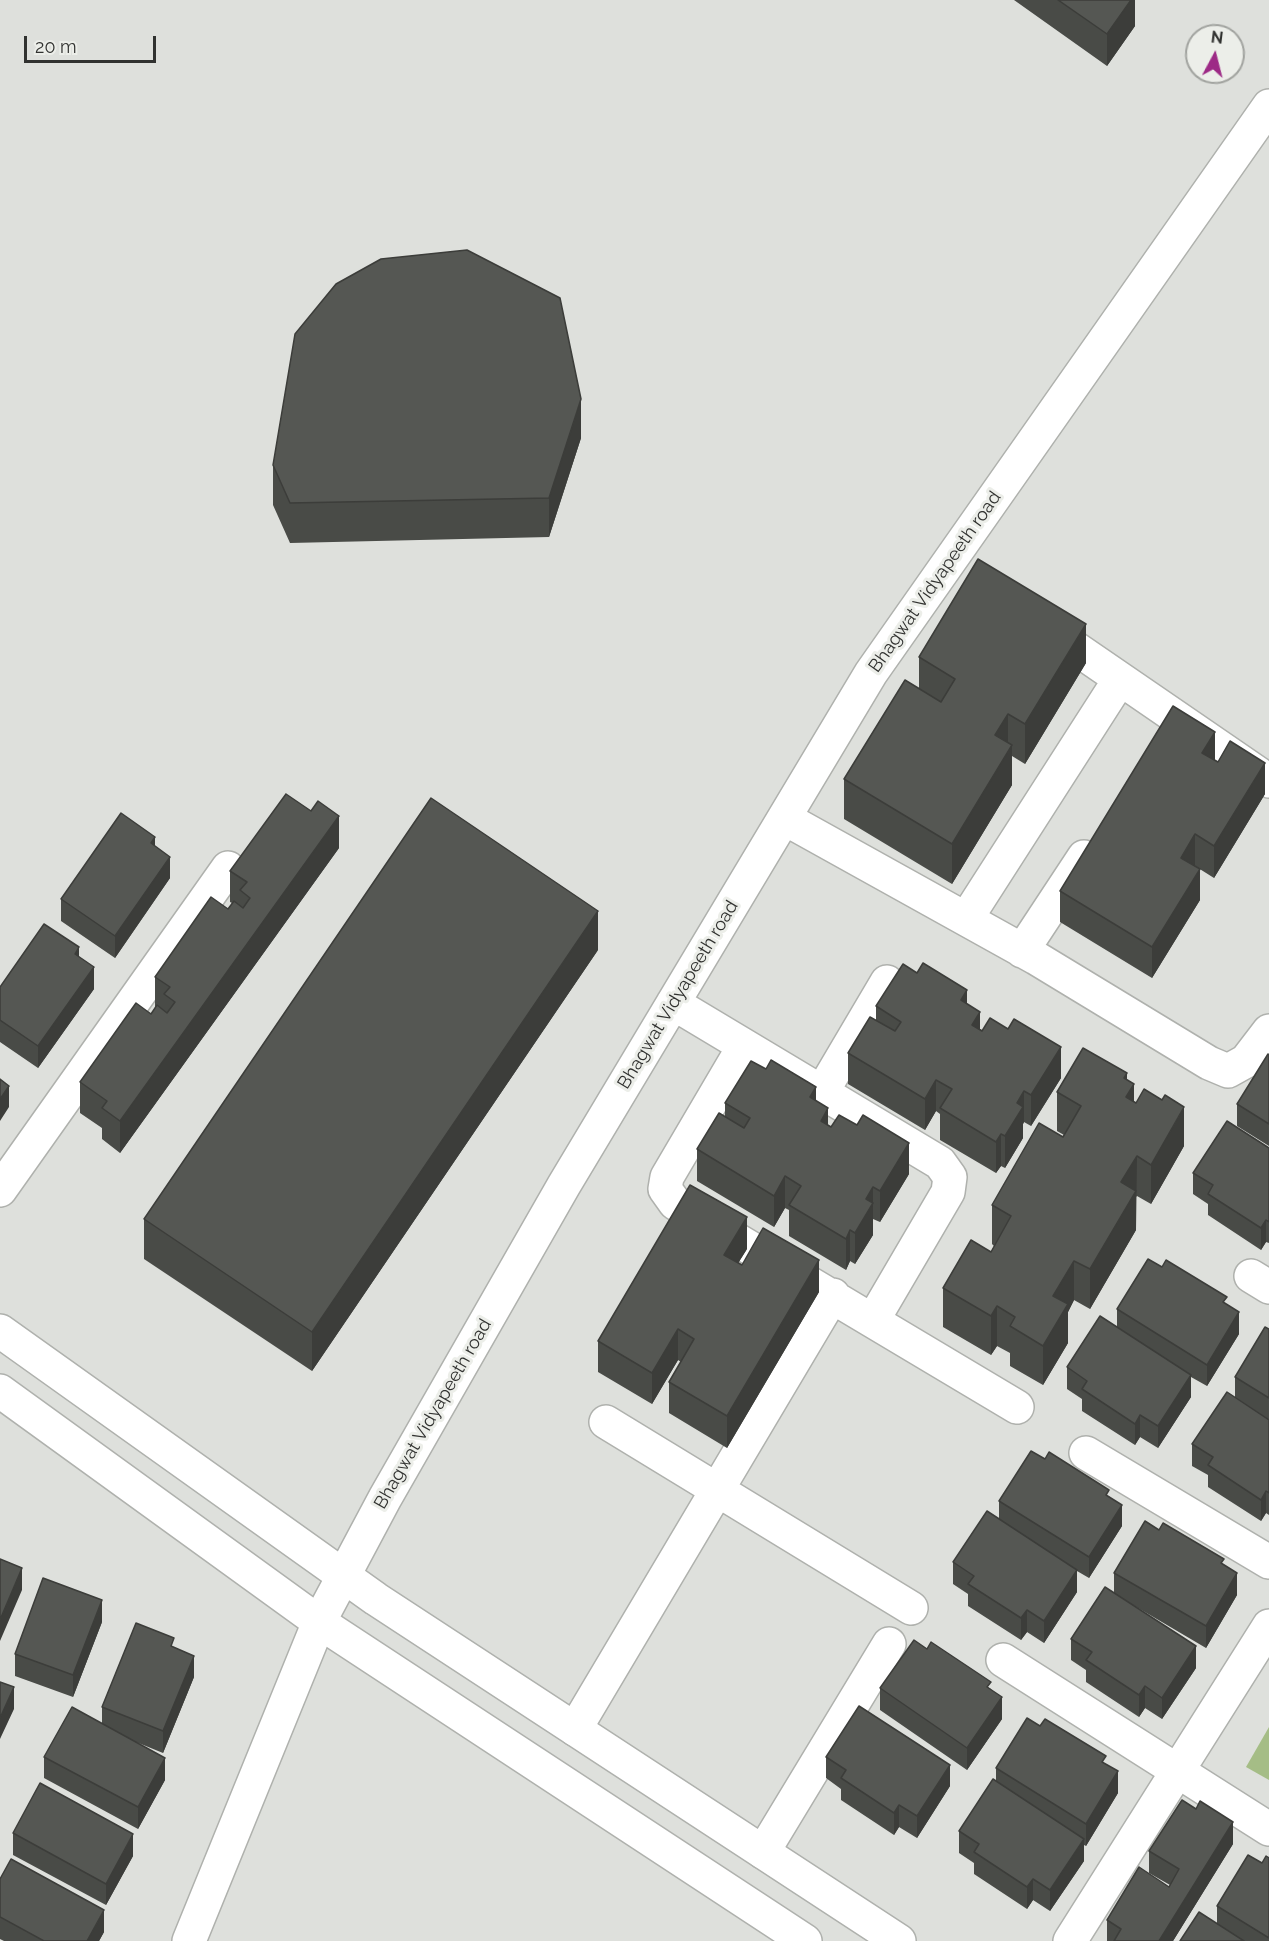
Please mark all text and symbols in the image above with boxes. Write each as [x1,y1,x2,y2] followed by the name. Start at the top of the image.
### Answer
[27,24,159,62] scale bar
[1185,24,1245,84] north arrow
[1210,27,1224,48] text: N
[35,36,77,57] text: 20 m
[864,487,1006,677] street label: Bhagwat Vidyapeeth road
[613,897,743,1093] street label: Bhagwat Vidyapeeth road
[370,1315,496,1513] street label: Bhagwat Vidyapeeth road

